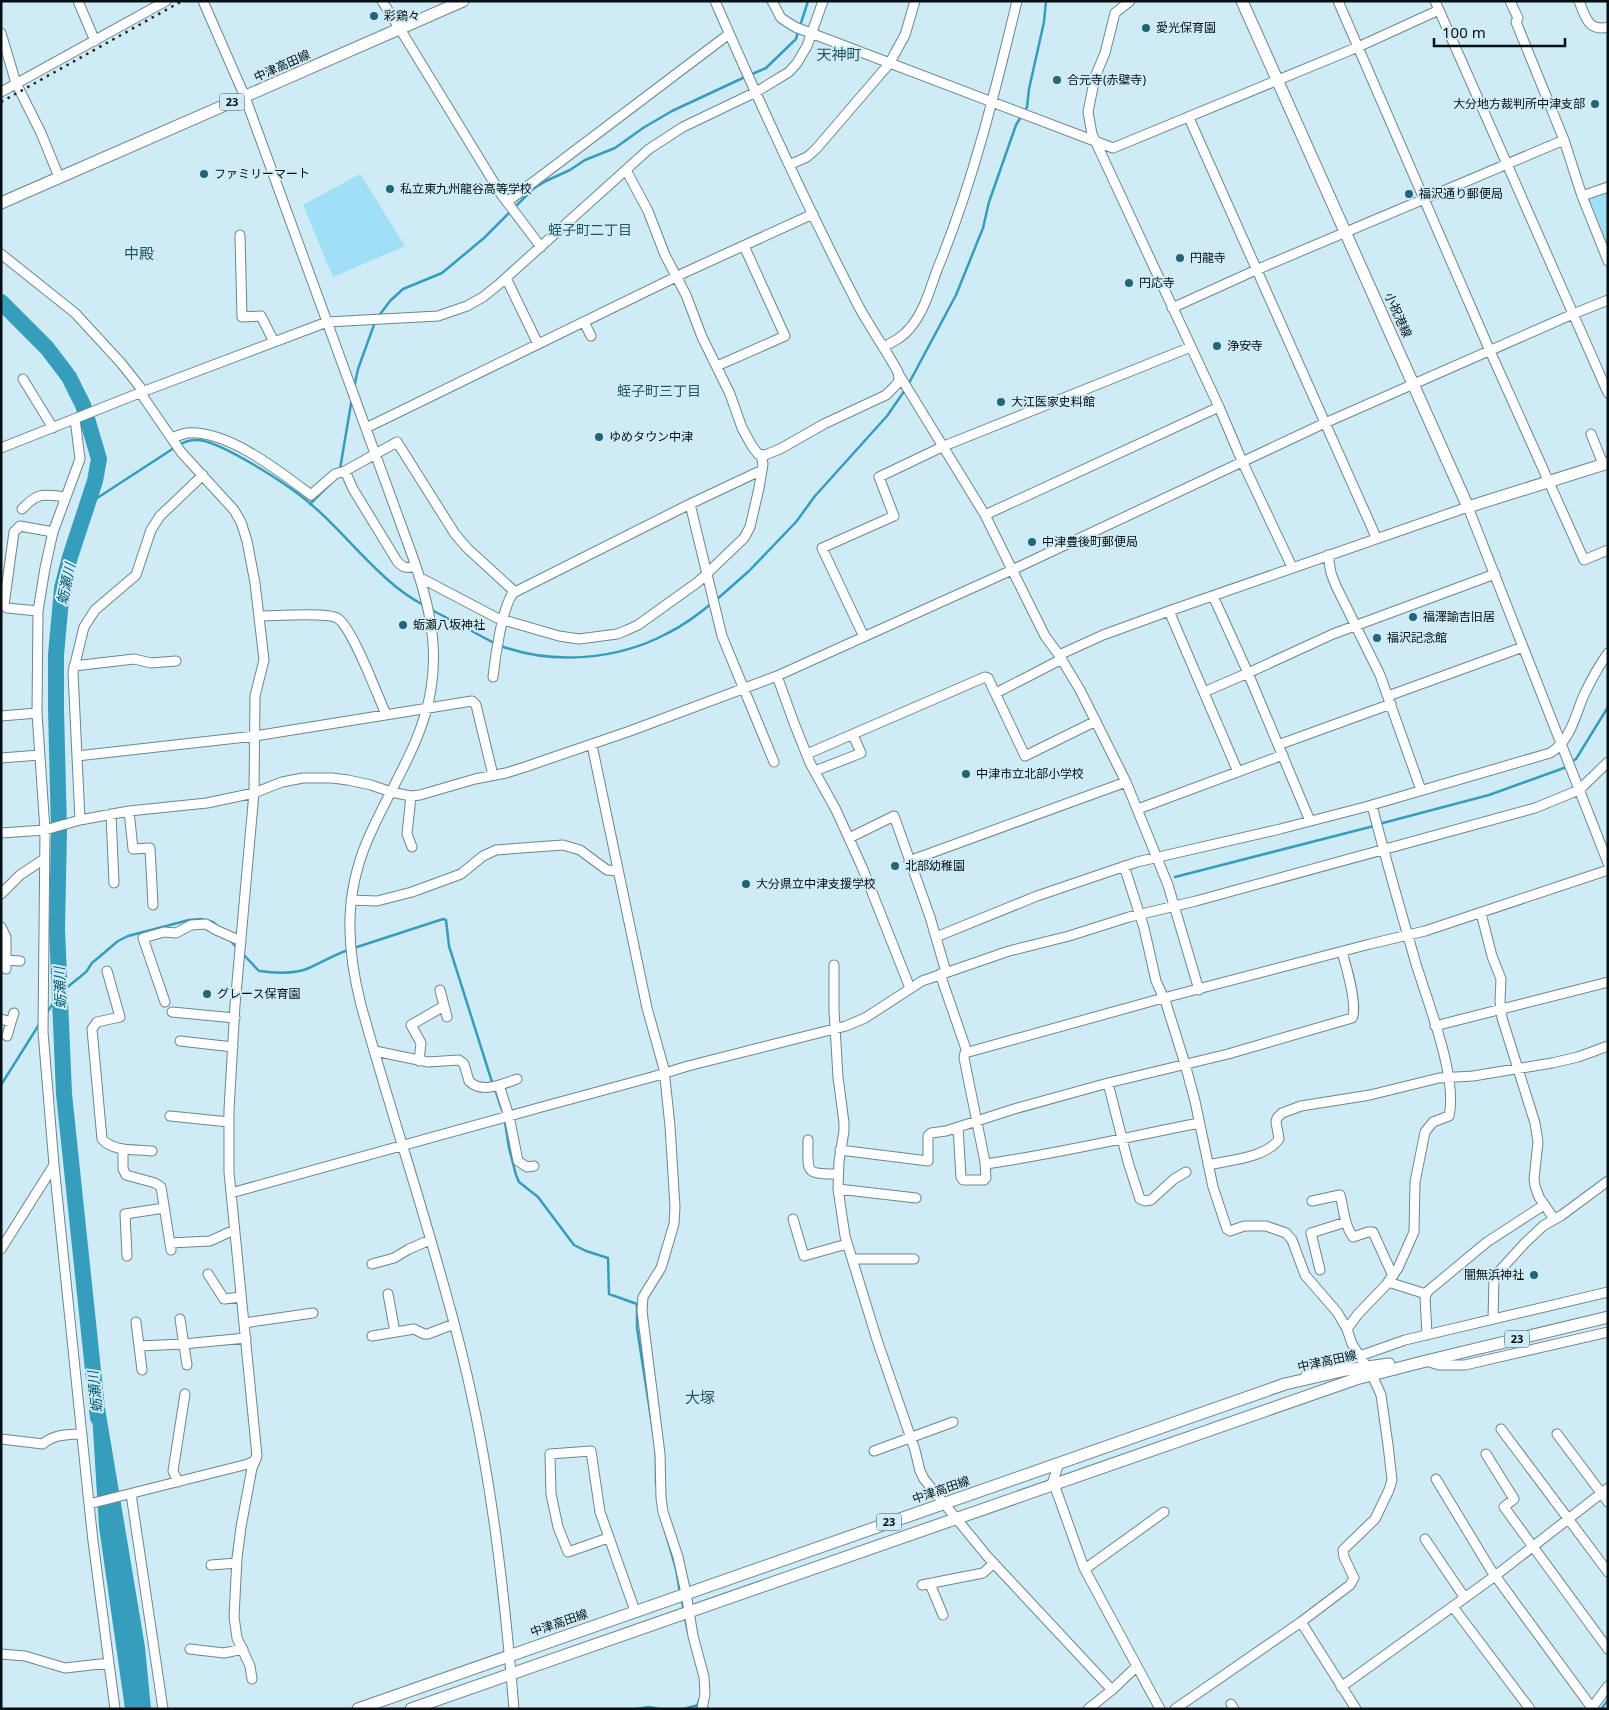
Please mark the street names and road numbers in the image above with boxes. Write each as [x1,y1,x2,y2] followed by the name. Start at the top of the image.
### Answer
[251,46,313,86] street label: 中津高田線
[220,94,244,110] road number: 23
[1381,289,1416,340] street label: 小祝港線
[1504,1330,1530,1348] road number: 23
[1296,1346,1358,1375] street label: 中津高田線
[910,1472,972,1507] street label: 中津高田線
[876,1514,902,1530] road number: 23
[528,1605,590,1640] street label: 中津高田線

